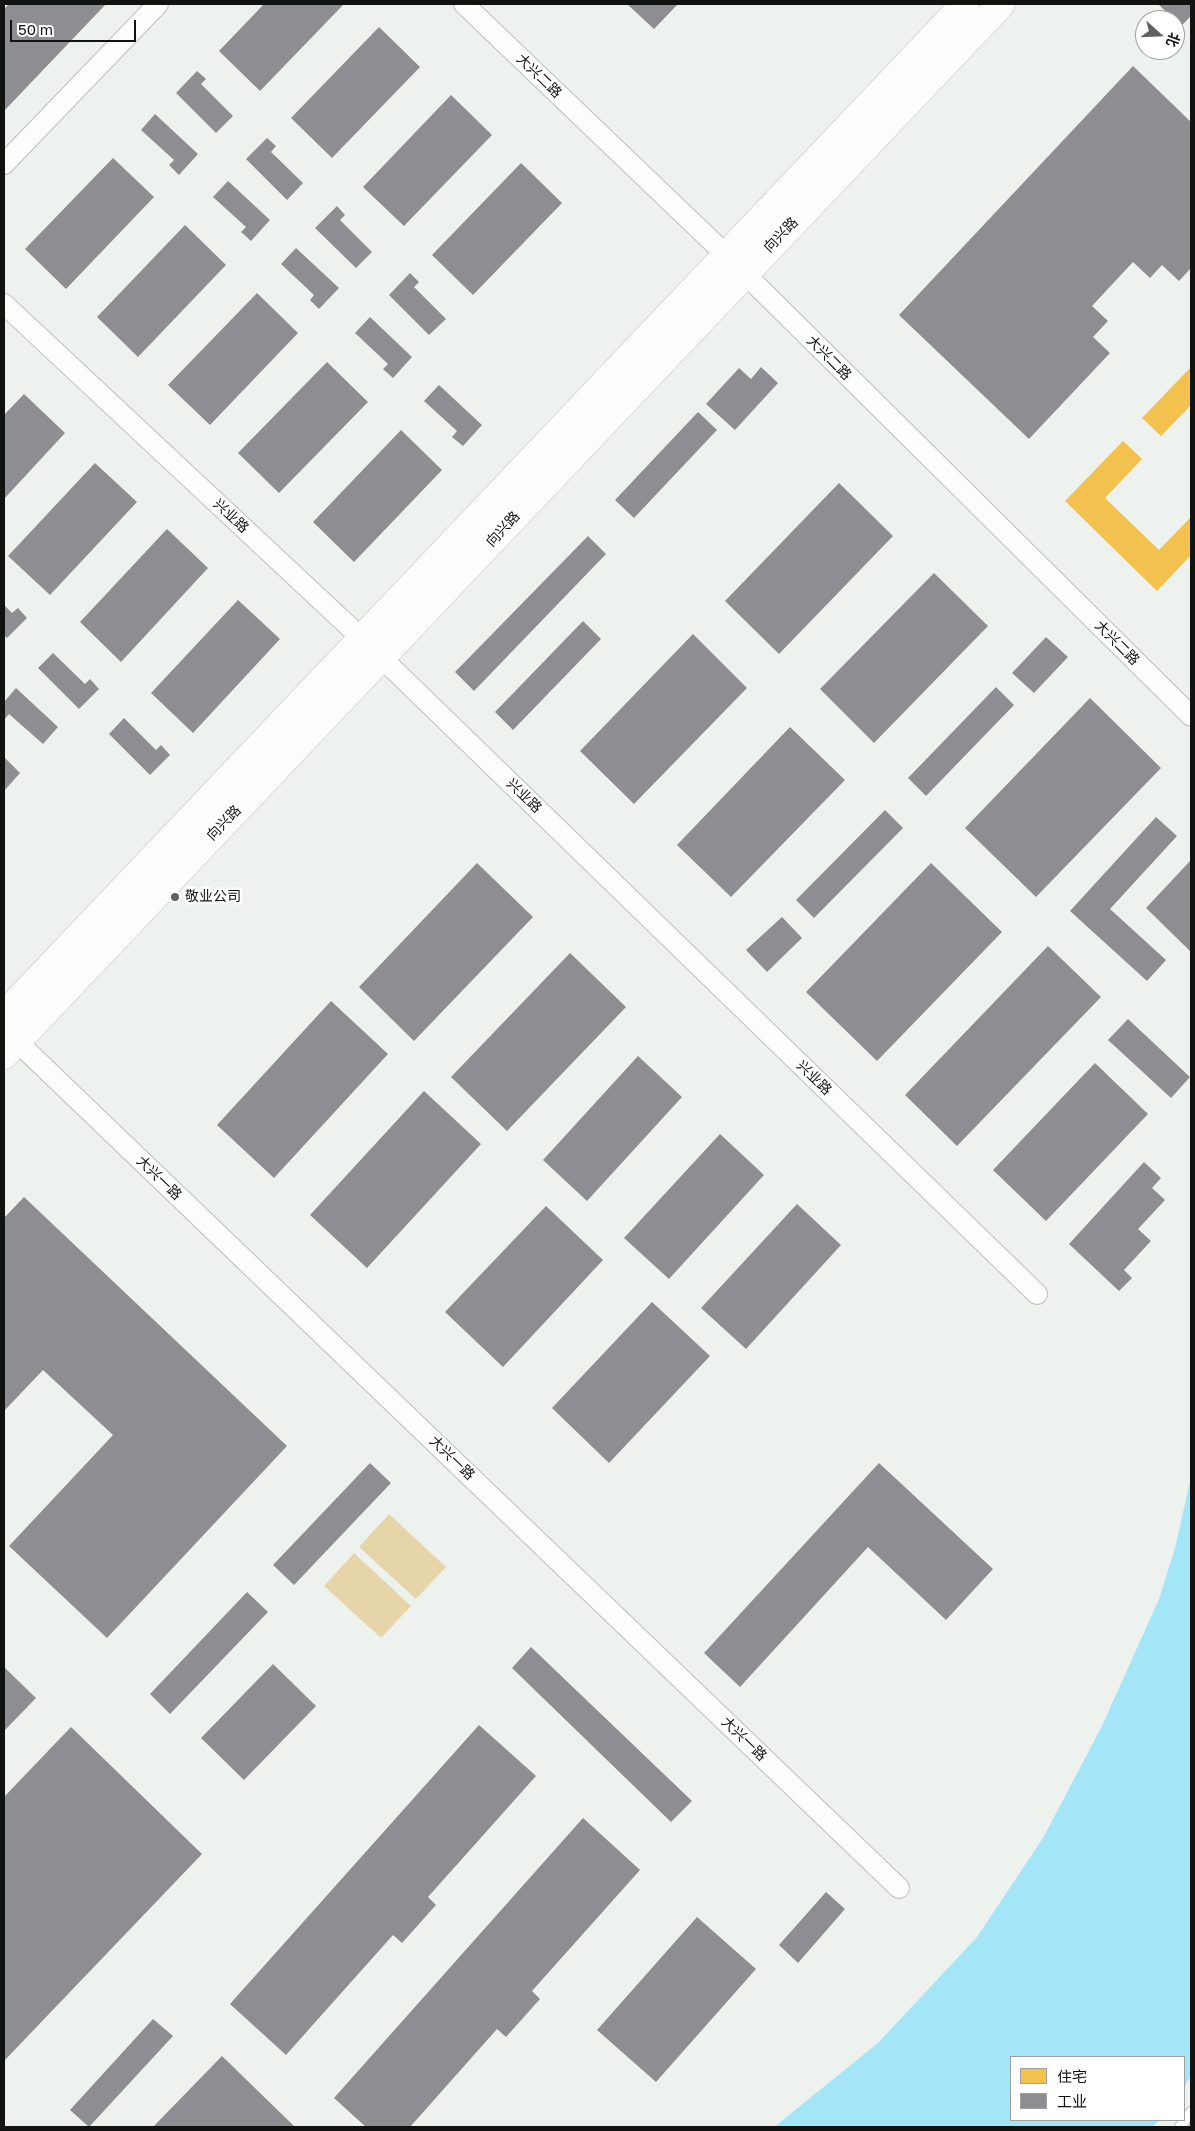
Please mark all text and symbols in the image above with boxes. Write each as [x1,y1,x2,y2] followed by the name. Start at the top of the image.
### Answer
[12,10,139,42] scale bar
[1135,10,1185,60] north arrow
[18,20,53,38] text: 50 m
[1163,30,1184,49] text: 北
[513,51,565,101] street label: 大兴二路
[760,214,802,256] street label: 向兴路
[803,332,855,384] street label: 大兴二路
[210,496,252,536] street label: 兴业路
[483,508,523,550] street label: 向兴路
[1091,617,1143,669] street label: 大兴二路
[503,775,545,817] street label: 兴业路
[203,802,245,844] street label: 向兴路
[185,889,241,905] place label: 敬业公司
[169,891,181,903] marker: 敬业公司
[793,1057,835,1099] street label: 兴业路
[133,1153,185,1203] street label: 大兴一路
[426,1433,478,1483] street label: 大兴一路
[718,1714,770,1764] street label: 大兴一路
[1010,2056,1185,2121] legend
[1057,2067,1087,2085] text: 住宅
[1057,2092,1087,2110] text: 工业

